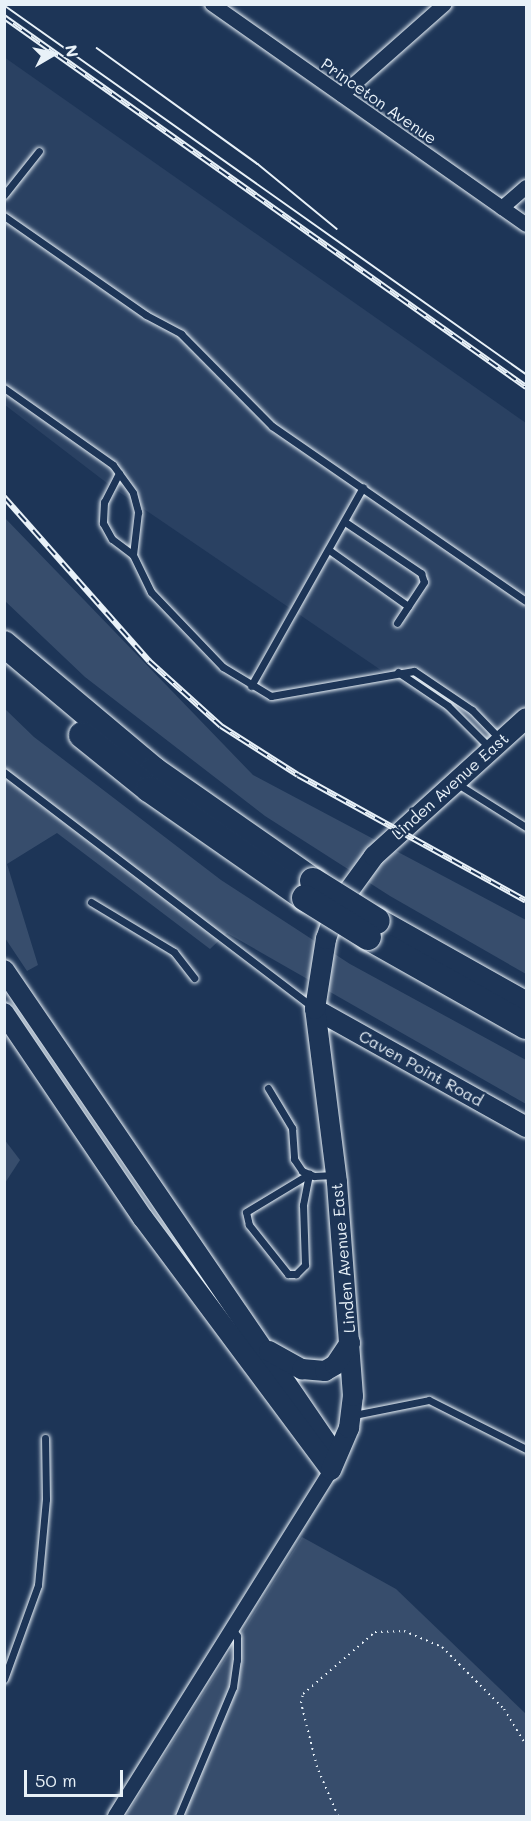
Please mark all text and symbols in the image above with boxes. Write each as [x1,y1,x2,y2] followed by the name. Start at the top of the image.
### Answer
[24,24,84,84] north arrow
[61,43,84,59] text: N
[317,54,441,148] street label: Princeton Avenue
[388,728,512,844] street label: Linden Avenue East
[356,1026,486,1110] street label: Caven Point Road
[327,1182,359,1334] street label: Linden Avenue East
[27,1758,126,1796] scale bar
[35,1768,77,1792] text: 50 m

